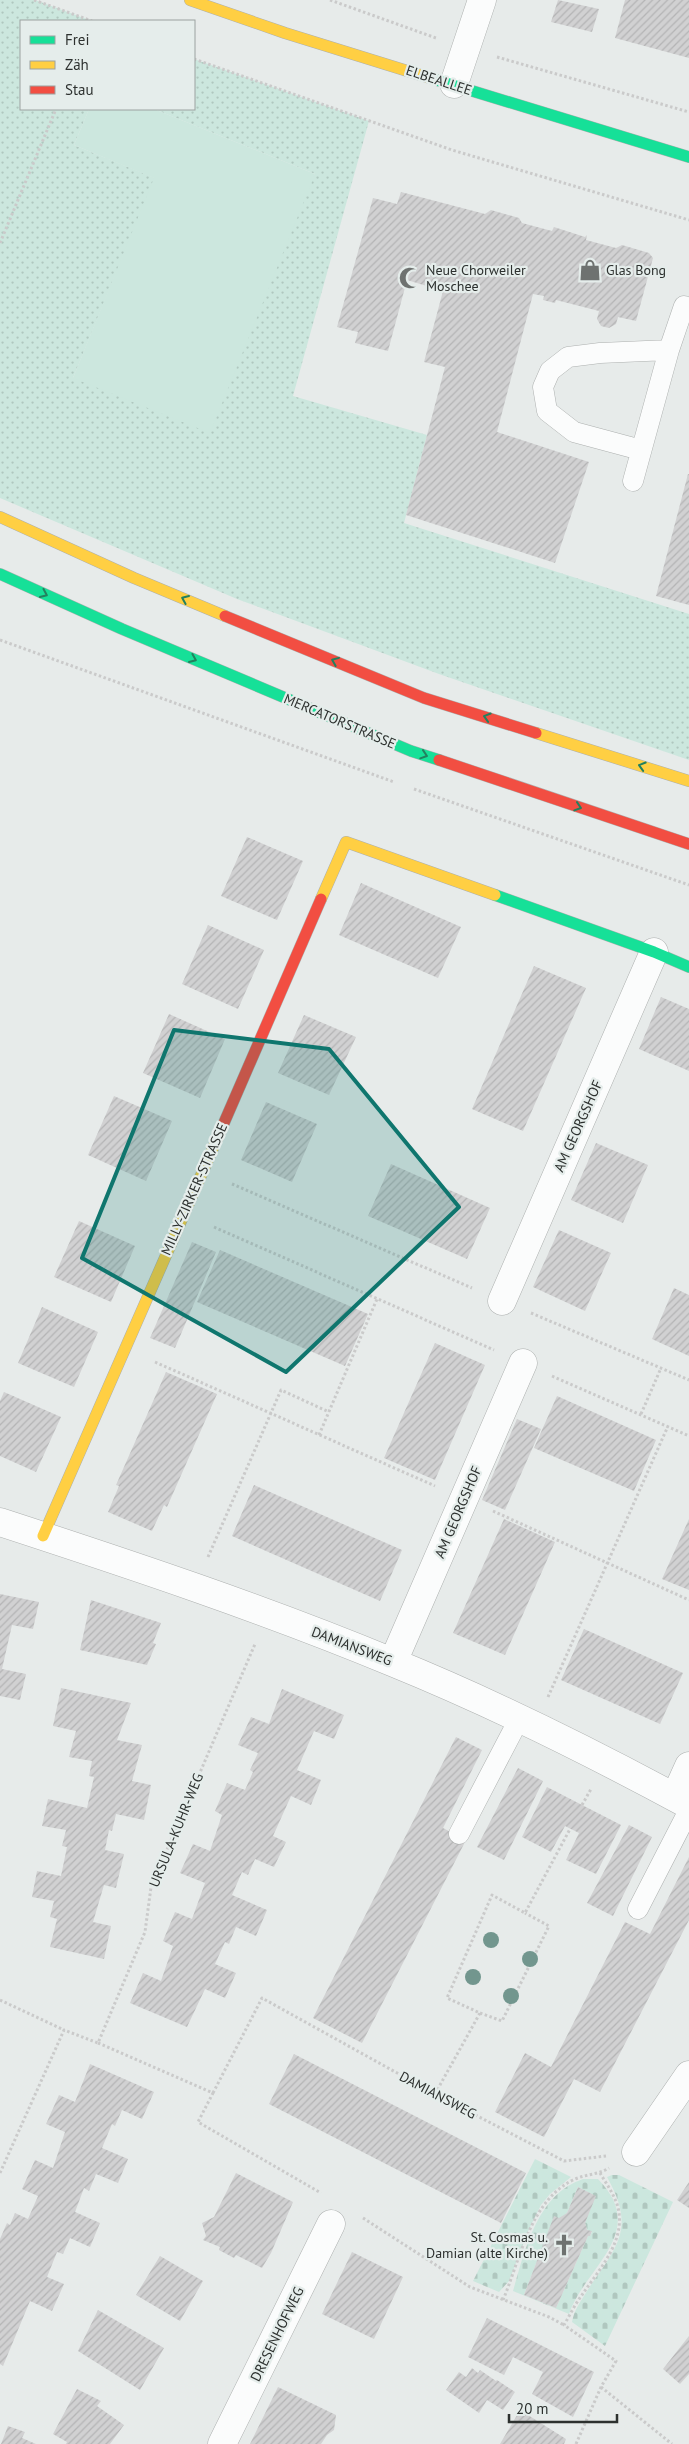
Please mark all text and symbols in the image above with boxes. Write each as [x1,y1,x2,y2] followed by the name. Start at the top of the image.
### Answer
[20,20,195,110] legend
[65,30,90,49] text: Frei
[65,55,89,74] text: Zäh
[404,61,474,99] street label: ELBEALLEE
[65,80,94,99] text: Stau
[577,257,603,283] shop icon: Glas Bong
[426,261,526,295] place label: Neue Chorweiler Moschee
[606,261,666,279] place label: Glas Bong
[397,265,423,291] mosque icon: Neue Chorweiler Moschee
[39,588,48,599] one-way arrow
[181,595,190,605] one-way arrow
[188,653,197,663] one-way arrow
[331,657,340,667] one-way arrow
[281,689,399,753] street label: MERCATORSTRASSE
[484,713,492,723] one-way arrow
[419,750,428,760] one-way arrow
[639,762,647,772] one-way arrow
[574,801,582,811] one-way arrow
[550,1077,606,1175] street label: AM GEORGSHOF
[157,1120,231,1258] street label: MILLY-ZIRKER-STRASSE
[430,1463,486,1561] street label: AM GEORGSHOF
[309,1622,395,1670] street label: DAMIANSWEG
[145,1770,207,1890] street label: URSULA-KUHR-WEG
[396,2067,480,2123] street label: DAMIANSWEG
[426,2228,548,2262] place label: St. Cosmas u. Damian (alte Kirche)
[551,2232,577,2258] church icon: St. Cosmas u. Damian (alte Kirche)
[246,2284,308,2384] street label: DRESENHOFWEG
[509,2392,616,2424] scale bar
[516,2399,549,2418] text: 20 m

